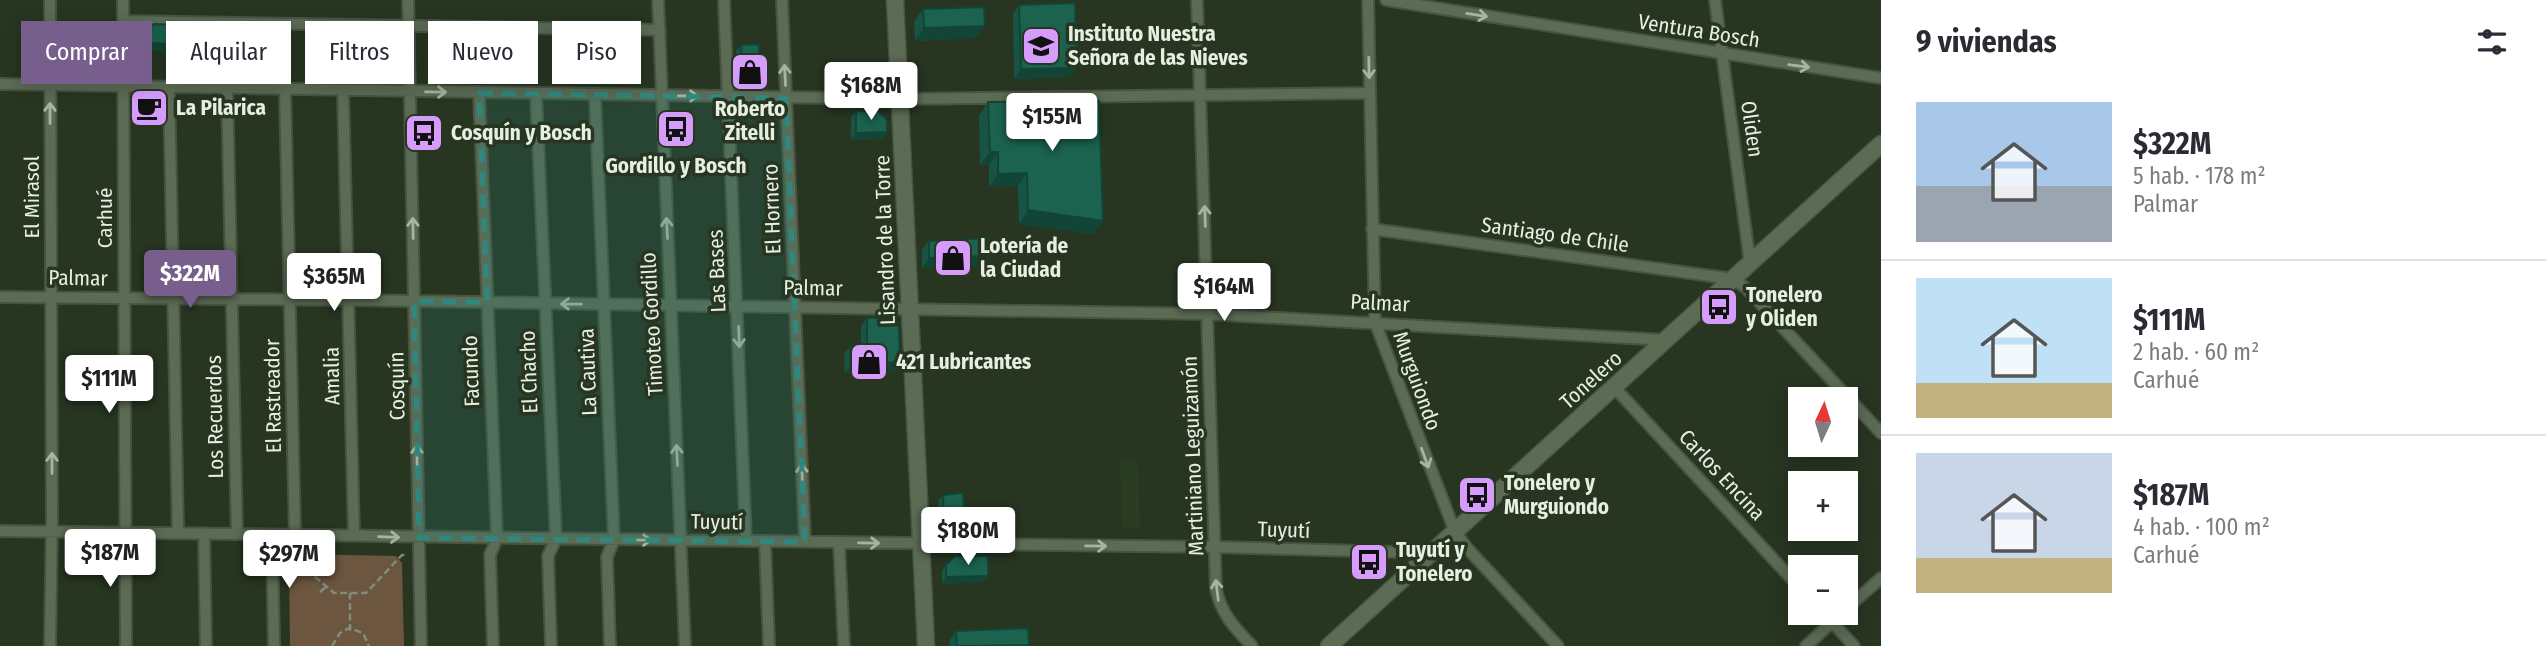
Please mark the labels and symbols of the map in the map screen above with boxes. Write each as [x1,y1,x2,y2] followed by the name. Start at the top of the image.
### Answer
[1466,9,1488,22] one-way arrow
[1636,9,1762,53] street label: Ventura Bosch
[1068,21,1248,71] place label: Instituto Nuestra Señora de las Nieves
[1020,25,1062,67] school or university icon: Instituto Nuestra Señora de las Nieves
[729,51,771,93] shop icon: Roberto Zitelli
[1362,56,1376,79] one-way arrow
[1787,60,1810,73] one-way arrow
[822,62,920,122] pin: $168M
[779,64,792,87] one-way arrow
[424,85,447,98] one-way arrow
[128,87,170,129] cafe icon: La Pilarica
[676,90,699,103] one-way arrow
[1003,94,1101,153] pin: $155M
[176,95,266,121] place label: La Pilarica
[715,96,785,146] place label: Roberto Zitelli
[1735,99,1769,159] street label: Oliden
[44,102,57,125] one-way arrow
[655,108,697,150] bus stop icon: Gordillo y Bosch
[403,112,445,154] bus stop icon: Cosquín y Bosch
[451,120,592,146] place label: Cosquín y Bosch
[605,153,747,179] place label: Gordillo y Bosch
[19,155,45,238] street label: El Mirasol
[869,155,901,325] street label: Lisandro de la Torre
[757,163,787,255] street label: El Hornero
[92,188,118,248] street label: Carhué
[1198,205,1212,228] one-way arrow
[1480,212,1630,258] street label: Santiago de Chile
[406,217,419,240] one-way arrow
[660,217,673,240] one-way arrow
[703,229,731,313] street label: Las Bases
[980,233,1069,283] place label: Lotería de la Ciudad
[932,237,974,279] shop icon: Lotería de la Ciudad
[141,250,239,310] pin: $322M
[635,252,669,396] street label: Timoteo Gordillo
[285,254,383,313] pin: $365M
[48,264,109,292] street label: Palmar
[1175,264,1273,323] pin: $164M
[783,274,844,302] street label: Palmar
[1745,282,1823,332] place label: Tonelero y Oliden
[1698,286,1740,328] bus stop icon: Tonelero y Oliden
[1350,288,1411,318] street label: Palmar
[560,297,583,310] one-way arrow
[732,326,745,349] one-way arrow
[573,328,603,416] street label: La Cautiva
[1387,328,1447,434] street label: Murguiondo
[515,330,543,414] street label: El Chacho
[457,335,485,407] street label: Facundo
[259,338,287,453] street label: El Rastreador
[848,341,890,383] shop icon: 421 Lubricantes
[1555,345,1627,415] street label: Tonelero
[318,347,346,405] street label: Amalia
[896,349,1031,375] place label: 421 Lubricantes
[383,351,411,421] street label: Cosquín
[201,355,229,479] street label: Los Recuerdos
[60,356,158,415] pin: $111M
[1177,356,1209,556] street label: Martiniano Leguizamón
[1788,387,1858,457] north arrow
[1673,424,1771,526] street label: Carlos Encina
[411,444,424,467] one-way arrow
[670,444,683,467] one-way arrow
[1420,447,1433,469] one-way arrow
[45,452,59,475] one-way arrow
[795,463,808,486] one-way arrow
[1504,470,1609,520] place label: Tonelero y Murguiondo
[1456,474,1498,516] bus stop icon: Tonelero y Murguiondo
[919,508,1017,567] pin: $180M
[691,509,743,535] street label: Tuyutí
[1257,516,1311,544] street label: Tuyutí
[61,530,159,589] pin: $187M
[240,530,338,590] pin: $297M
[378,530,401,544] one-way arrow
[630,533,653,547] one-way arrow
[857,536,880,550] one-way arrow
[1396,537,1473,587] place label: Tuyutí y Tonelero
[1085,539,1108,553] one-way arrow
[1348,541,1390,583] bus stop icon: Tuyutí y Tonelero
[1210,579,1223,602] one-way arrow

